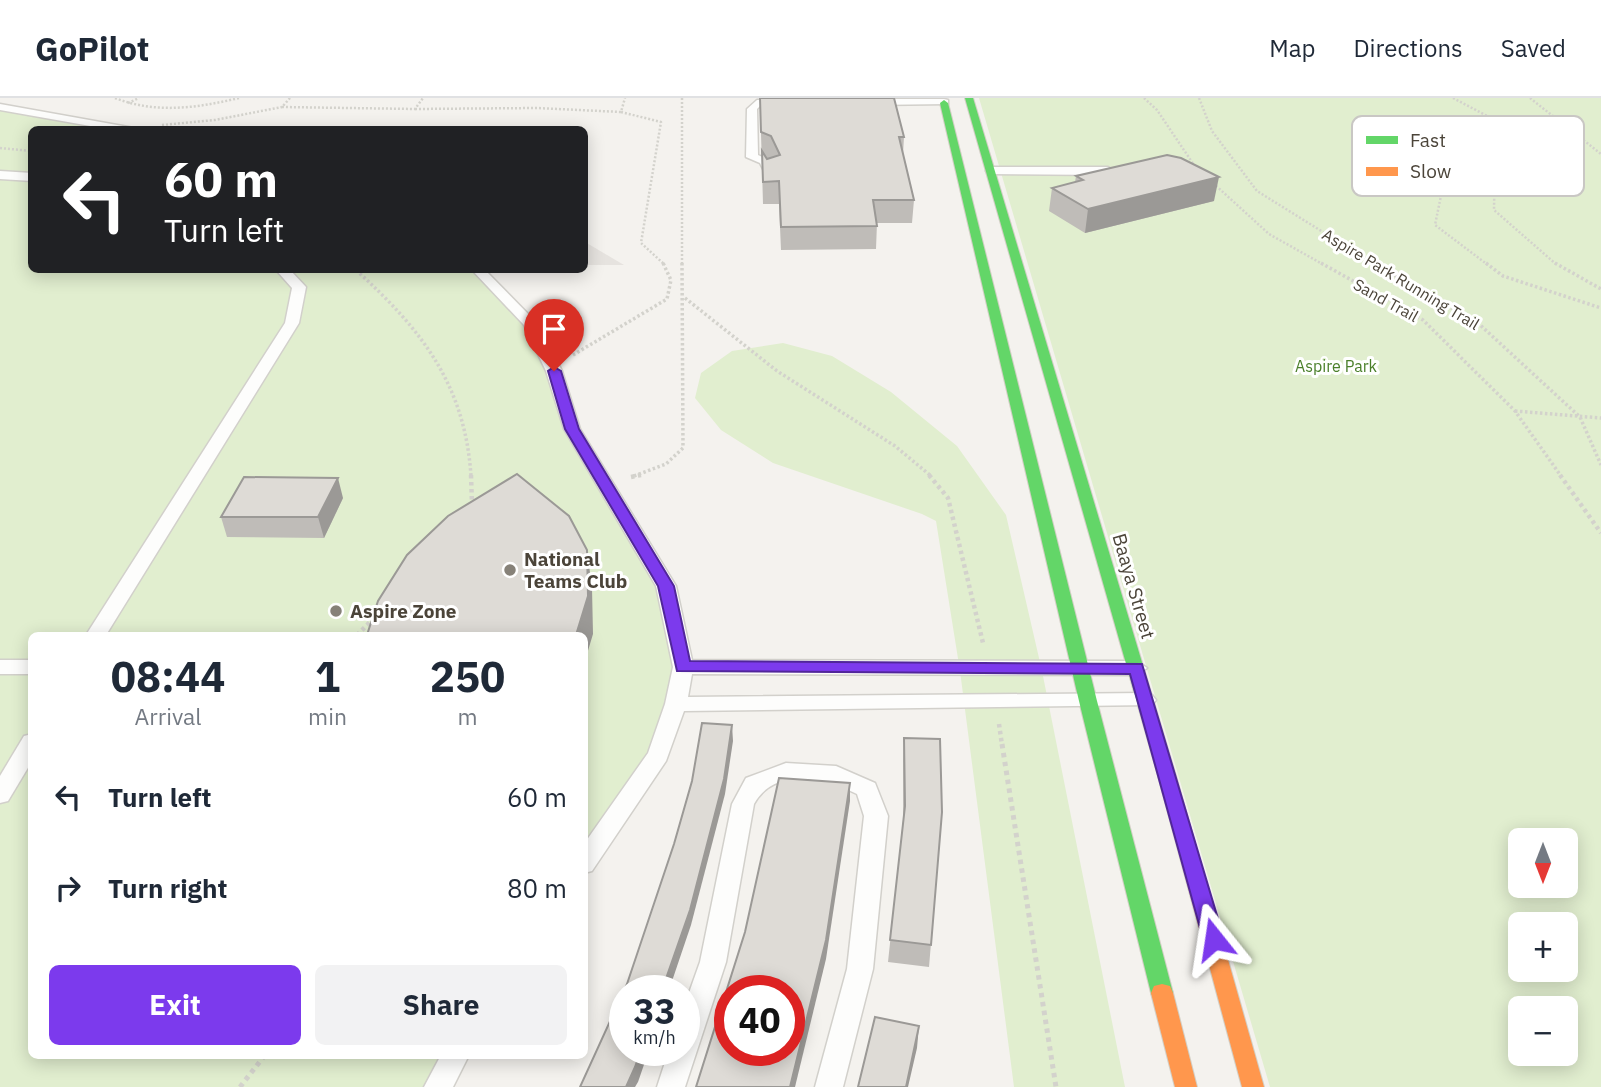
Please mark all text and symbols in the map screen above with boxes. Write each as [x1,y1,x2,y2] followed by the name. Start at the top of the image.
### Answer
[35,27,149,70] text: GoPilot
[1269,32,1315,64] text: Map
[1353,32,1463,64] text: Directions
[1501,32,1566,64] text: Saved
[1352,116,1584,196] legend
[1410,128,1446,152] text: Fast
[164,147,278,210] text: 60 m
[49,154,140,245] icon: left
[1410,159,1451,183] text: Slow
[164,209,284,251] text: Turn left
[1319,224,1483,334] street label: Aspire Park Running Trail
[1350,274,1422,326] street label: Sand Trail
[524,299,584,371] pin
[535,310,573,348] icon: arrive
[1295,356,1378,376] park label: Aspire Park
[1108,531,1160,641] street label: Baaya Street
[524,547,627,593] place label: National Teams Club
[502,562,518,578] marker: National Teams Club
[350,599,456,623] place label: Aspire Zone
[328,603,344,619] marker: Aspire Zone
[111,649,225,704] text: 08:44
[315,649,340,704] text: 1
[430,649,505,704] text: 250
[135,701,202,731] text: Arrival
[308,701,347,731] text: min
[457,701,478,731] text: m
[49,778,87,816] icon: left
[108,780,211,814] text: Turn left
[507,780,567,814] text: 60 m
[1508,828,1578,898] north arrow
[1508,828,1578,1066] map controls
[49,869,87,907] icon: right
[108,871,227,905] text: Turn right
[507,871,567,905] text: 80 m
[1177,902,1251,976] position arrow
[1508,912,1578,982] button: +
[49,965,301,1045] button: Exit
[315,965,567,1045] button: Share
[714,975,805,1066] speed limit sign: 40
[633,988,676,1034] text: 33
[1508,996,1578,1066] button: −
[633,1026,676,1049] text: km/h

